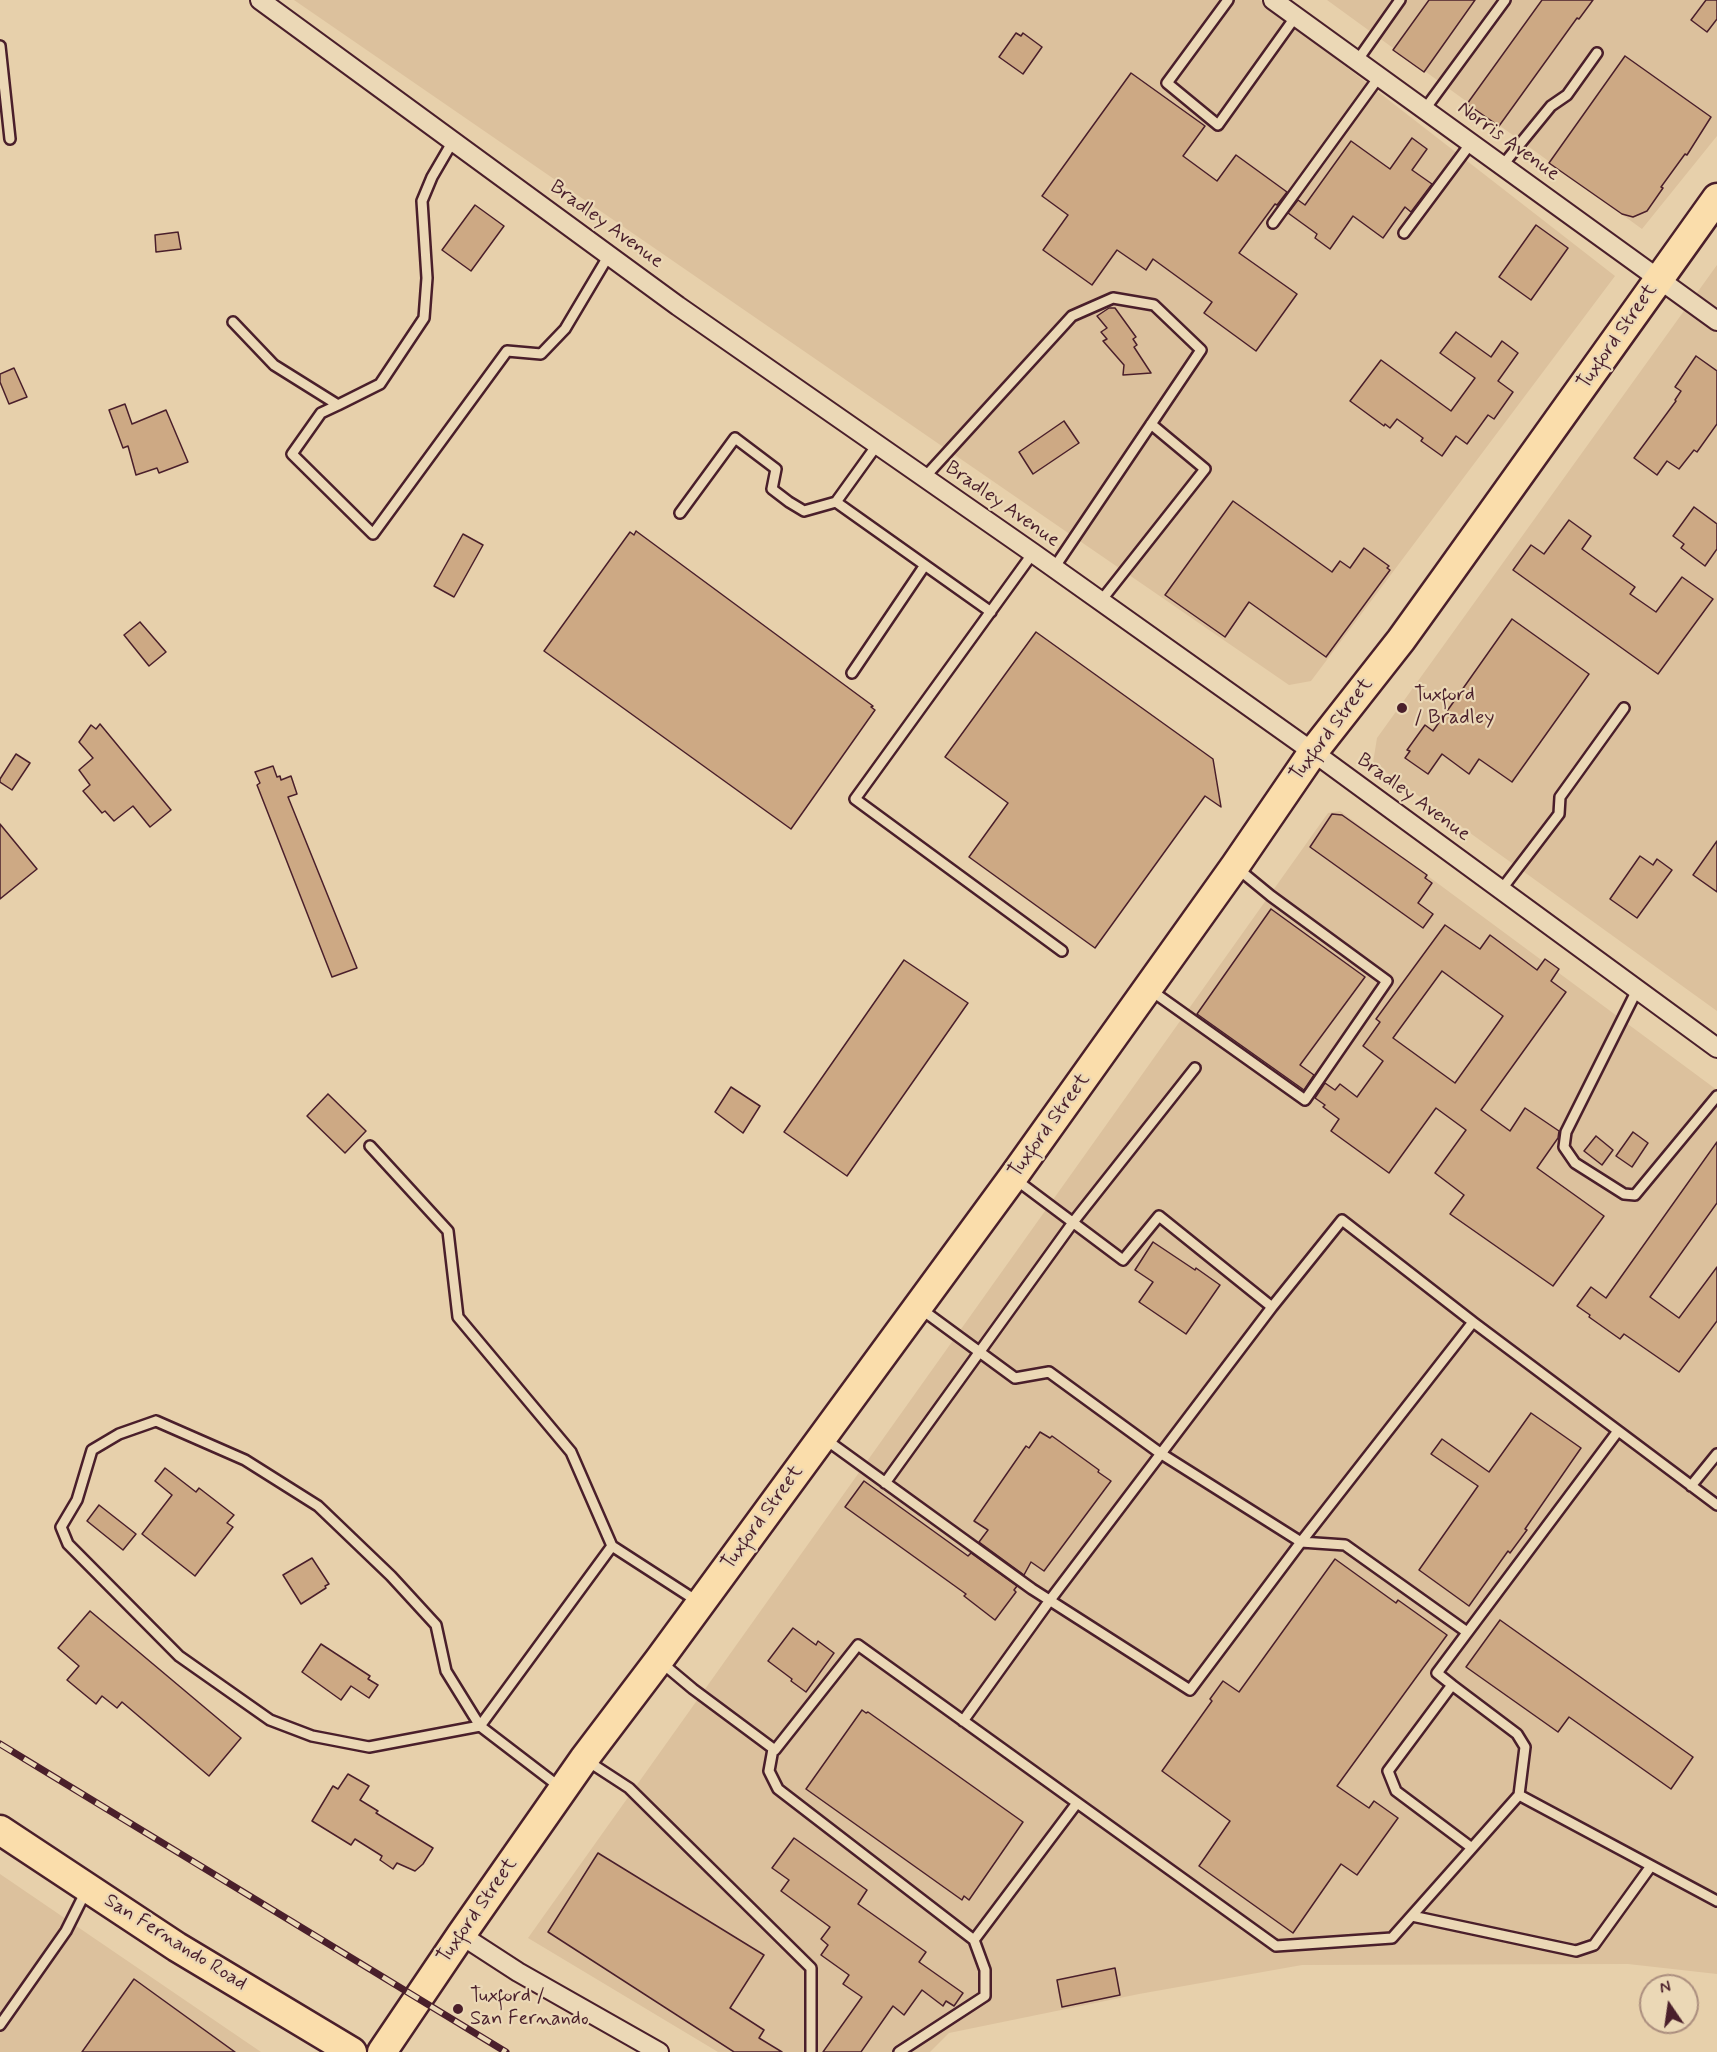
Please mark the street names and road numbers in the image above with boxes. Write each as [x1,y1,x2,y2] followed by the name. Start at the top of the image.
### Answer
[1452,97,1564,187] street label: Norris Avenue
[545,176,667,274] street label: Bradley Avenue
[1573,280,1663,394] street label: Tuxford Street
[940,457,1064,553] street label: Bradley Avenue
[1285,673,1379,787] street label: Tuxford Street
[1352,749,1474,847] street label: Bradley Avenue
[1004,1069,1096,1183] street label: Tuxford Street
[717,1461,809,1575] street label: Tuxford Street
[433,1854,523,1968] street label: Tuxford Street
[99,1889,251,1997] street label: San Fernando Road

